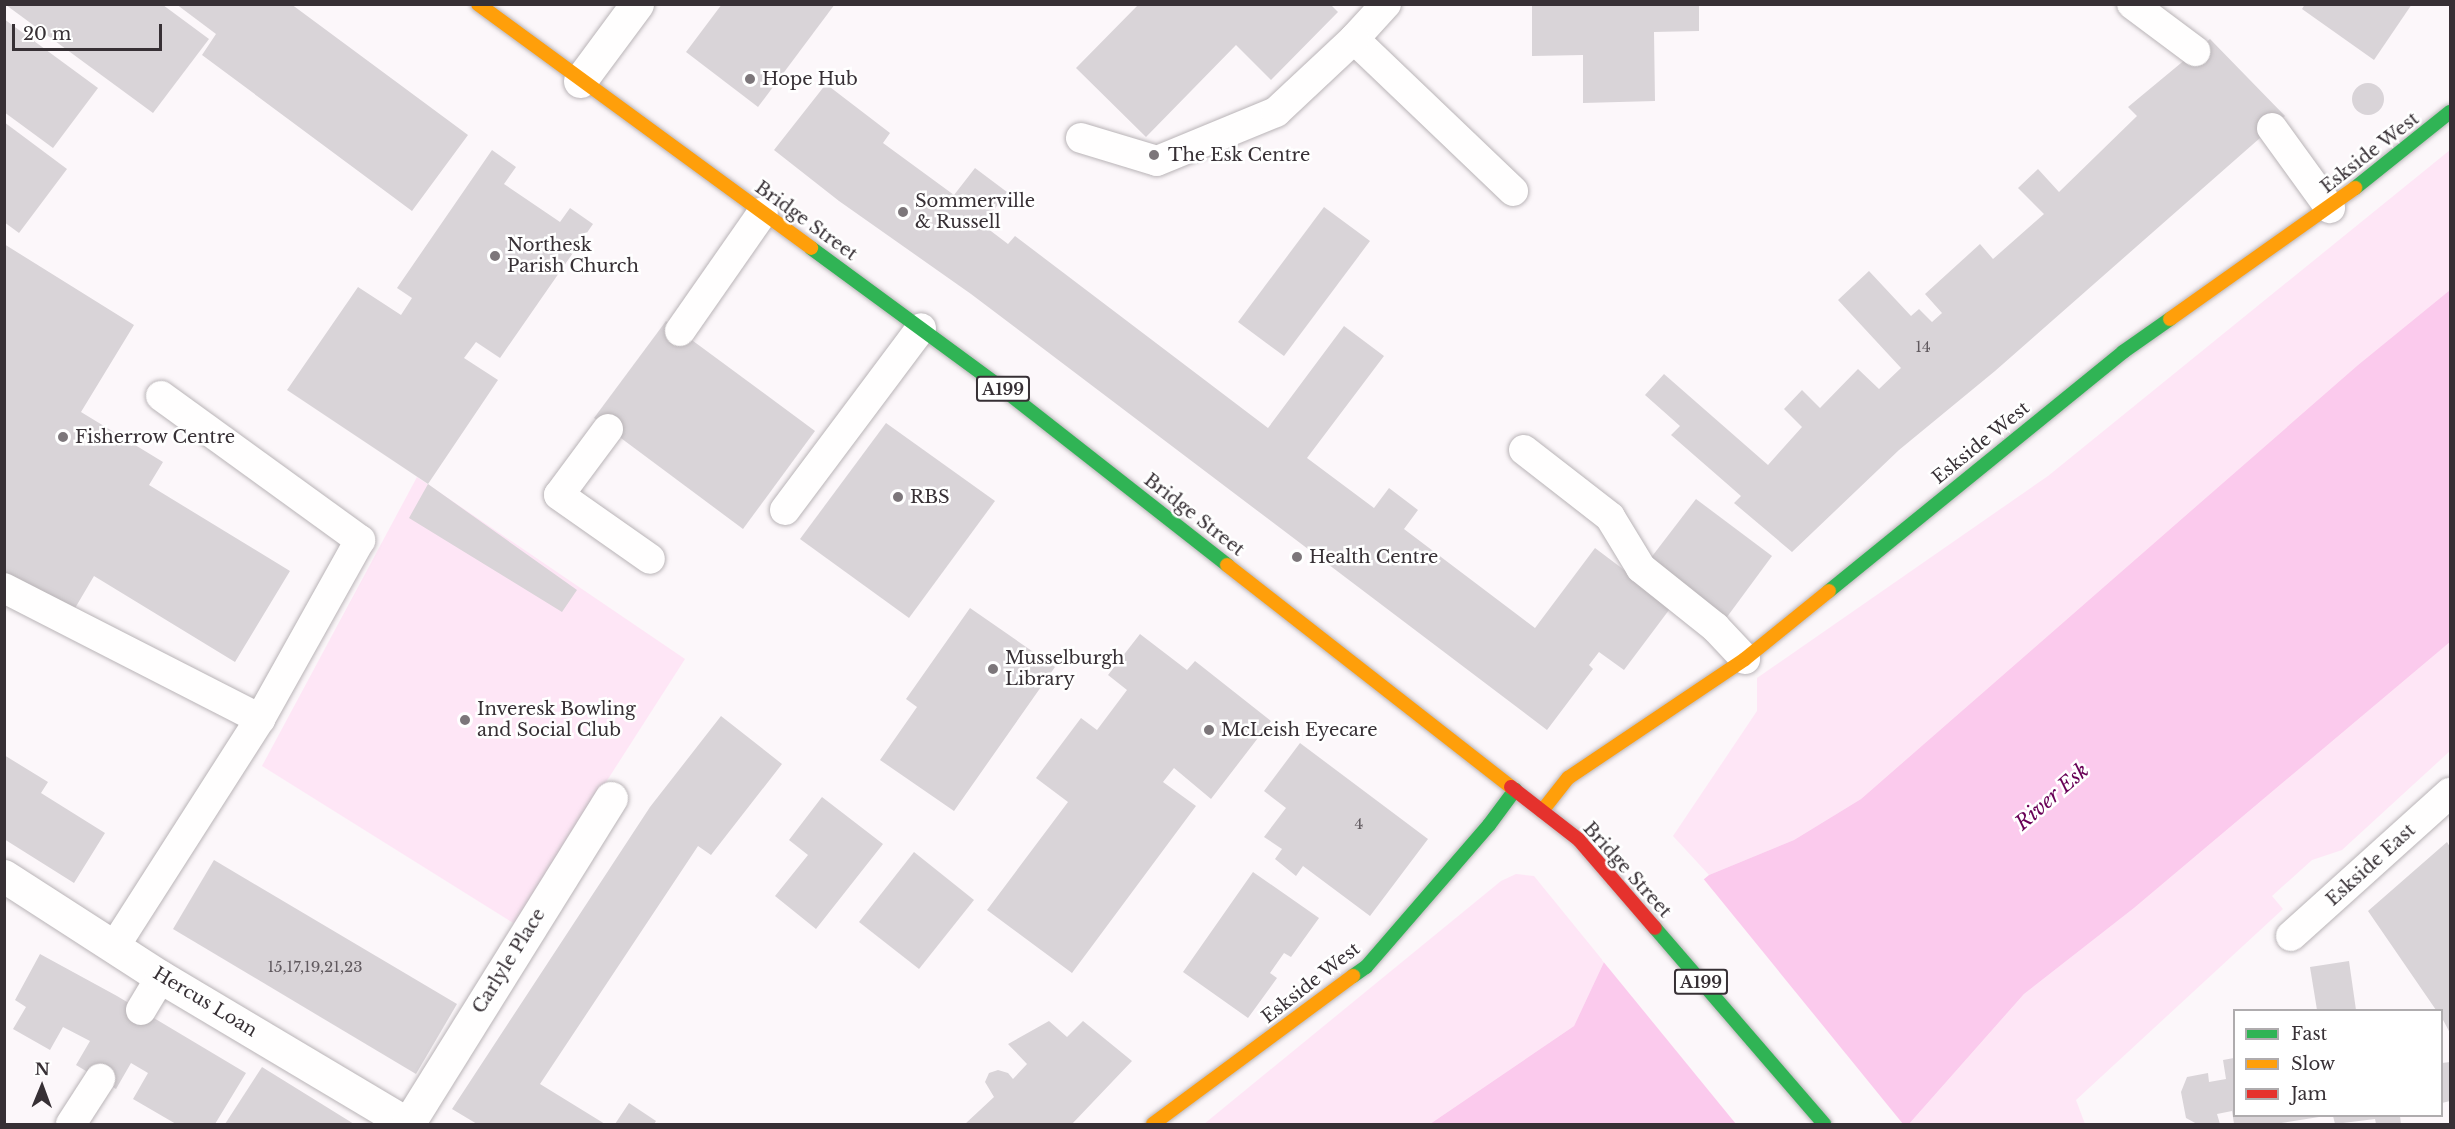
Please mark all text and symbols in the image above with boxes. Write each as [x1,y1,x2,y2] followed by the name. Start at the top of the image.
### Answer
[15,12,165,50] scale bar
[23,23,71,45] text: 20 m
[762,68,858,90] place label: Hope Hub
[743,72,757,86] marker: Hope Hub
[2316,108,2424,198] street label: Eskside West
[1168,144,1310,166] place label: The Esk Centre
[1145,146,1163,164] marker: The Esk Centre
[751,177,861,265] street label: Bridge Street
[915,191,1035,234] place label: Sommerville & Russell
[896,205,910,219] marker: Sommerville & Russell
[507,235,639,278] place label: Northesk Parish Church
[488,249,502,263] marker: Northesk Parish Church
[1915,338,1931,356] house number: 14
[974,376,1032,402] road number: A199
[1928,397,2034,489] street label: Eskside West
[75,426,236,448] place label: Fisherrow Centre
[56,430,70,444] marker: Fisherrow Centre
[1140,469,1248,561] street label: Bridge Street
[910,486,950,508] place label: RBS
[891,490,905,504] marker: RBS
[1309,546,1438,568] place label: Health Centre
[1290,550,1304,564] marker: Health Centre
[1005,648,1124,690] place label: Musselburgh Library
[986,662,1000,676] marker: Musselburgh Library
[477,699,636,742] place label: Inveresk Bowling and Social Club
[458,713,472,727] marker: Inveresk Bowling and Social Club
[1221,719,1378,741] place label: McLeish Eyecare
[1202,723,1216,737] marker: McLeish Eyecare
[2010,758,2094,836] water label: River Esk
[1355,815,1363,833] house number: 4
[1578,818,1676,922] street label: Bridge Street
[2322,819,2420,911] street label: Eskside East
[468,905,550,1017] street label: Carlyle Place
[1257,938,1365,1028] street label: Eskside West
[267,958,363,976] house number: 15,17,19,21,23
[149,963,261,1041] street label: Hercus Loan
[1672,969,1730,995] road number: A199
[2233,1009,2443,1117] legend
[2291,1023,2327,1045] text: Fast
[2291,1053,2335,1075] text: Slow
[12,1057,72,1117] north arrow
[35,1059,50,1079] text: N
[2291,1083,2327,1105] text: Jam

